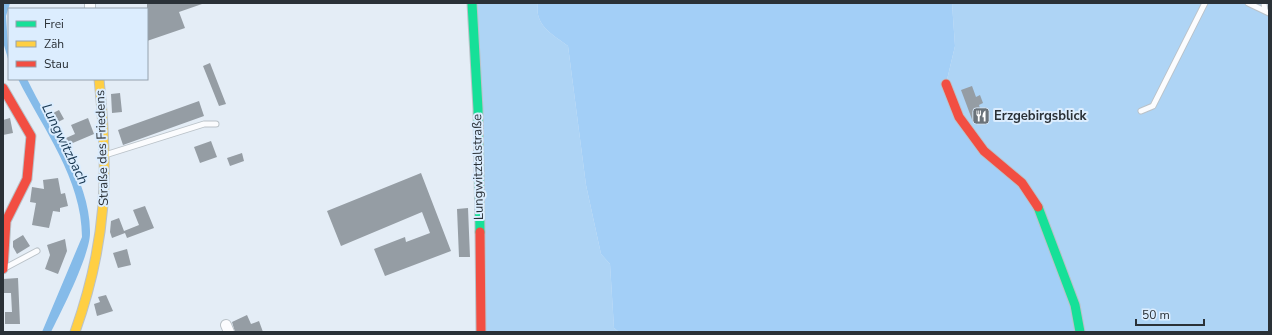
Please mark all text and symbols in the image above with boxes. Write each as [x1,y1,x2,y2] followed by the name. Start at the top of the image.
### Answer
[8,8,148,80] legend
[44,16,64,32] text: Frei
[44,36,64,52] text: Zäh
[44,56,69,72] text: Stau
[91,90,113,206] street label: Straße des Friedens
[37,100,93,188] water label: Lungwitzbach
[971,106,991,126] restaurant icon: Erzgebirgsblick
[994,107,1088,125] place label: Erzgebirgsblick
[468,114,488,220] street label: Lungwitztalstraße
[1136,301,1204,327] scale bar
[1142,307,1170,323] text: 50 m

